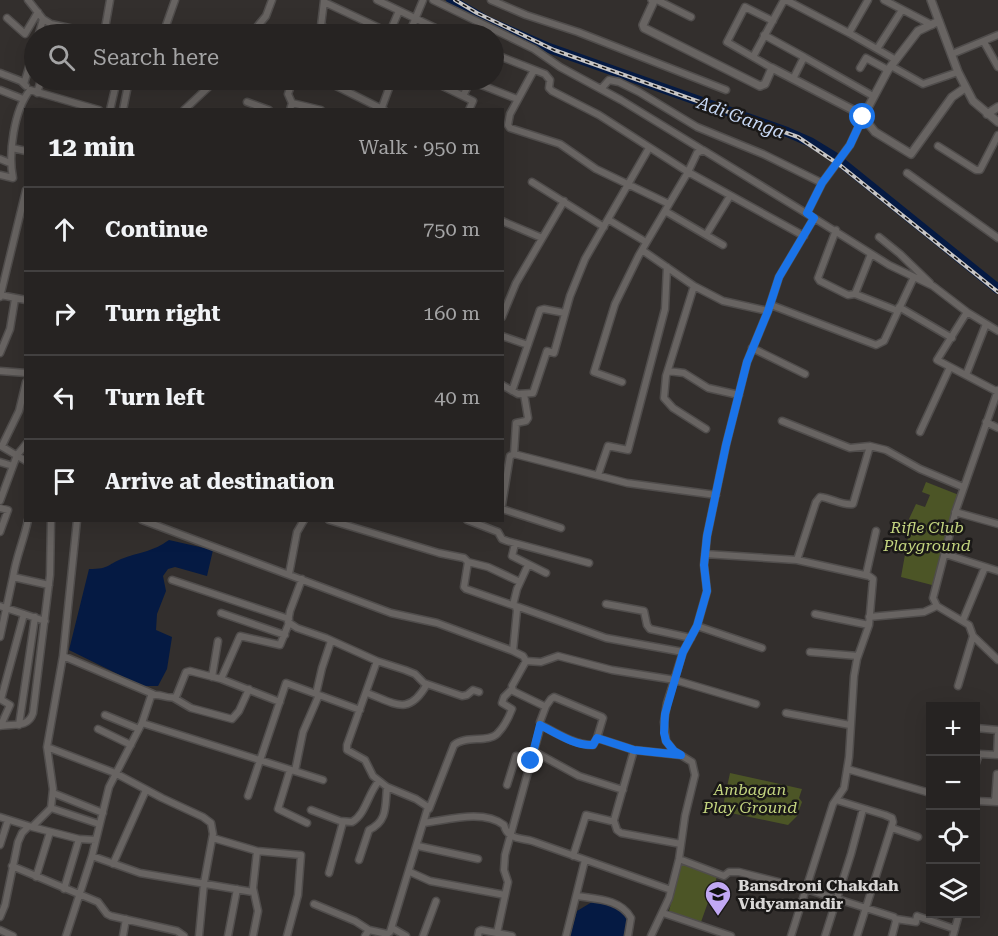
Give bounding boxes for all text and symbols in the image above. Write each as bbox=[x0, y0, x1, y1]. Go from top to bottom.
search box bbox=[24, 24, 504, 90]
icon: search bbox=[45, 41, 78, 74]
text: Search here bbox=[93, 45, 219, 70]
water label: Adi Ganga bbox=[694, 91, 788, 143]
route start bbox=[849, 103, 875, 129]
text: 12 min bbox=[48, 132, 135, 162]
text: Walk · 950 m bbox=[359, 135, 480, 159]
icon: ahead bbox=[48, 213, 81, 246]
text: Continue bbox=[105, 217, 208, 242]
text: 750 m bbox=[423, 217, 480, 241]
icon: right bbox=[48, 297, 81, 330]
text: Turn right bbox=[105, 301, 220, 326]
text: 160 m bbox=[423, 301, 480, 325]
icon: left bbox=[48, 381, 81, 414]
text: Turn left bbox=[105, 385, 205, 410]
text: 40 m bbox=[434, 385, 480, 409]
icon: arrive bbox=[48, 465, 81, 498]
text: Arrive at destination bbox=[105, 469, 334, 494]
park label: Rifle Club Playground bbox=[882, 518, 971, 555]
map controls bbox=[926, 702, 980, 918]
button: + bbox=[926, 702, 980, 756]
route end bbox=[517, 747, 543, 773]
button: − bbox=[926, 756, 980, 810]
park label: Ambagan Play Ground bbox=[702, 780, 797, 817]
button: locate bbox=[926, 810, 980, 864]
button: layers bbox=[926, 864, 980, 918]
place label: Bansdroni Chakdah Vidyamandir bbox=[738, 876, 899, 913]
school or university icon: Bansdroni Chakdah Vidyamandir bbox=[703, 879, 733, 917]

